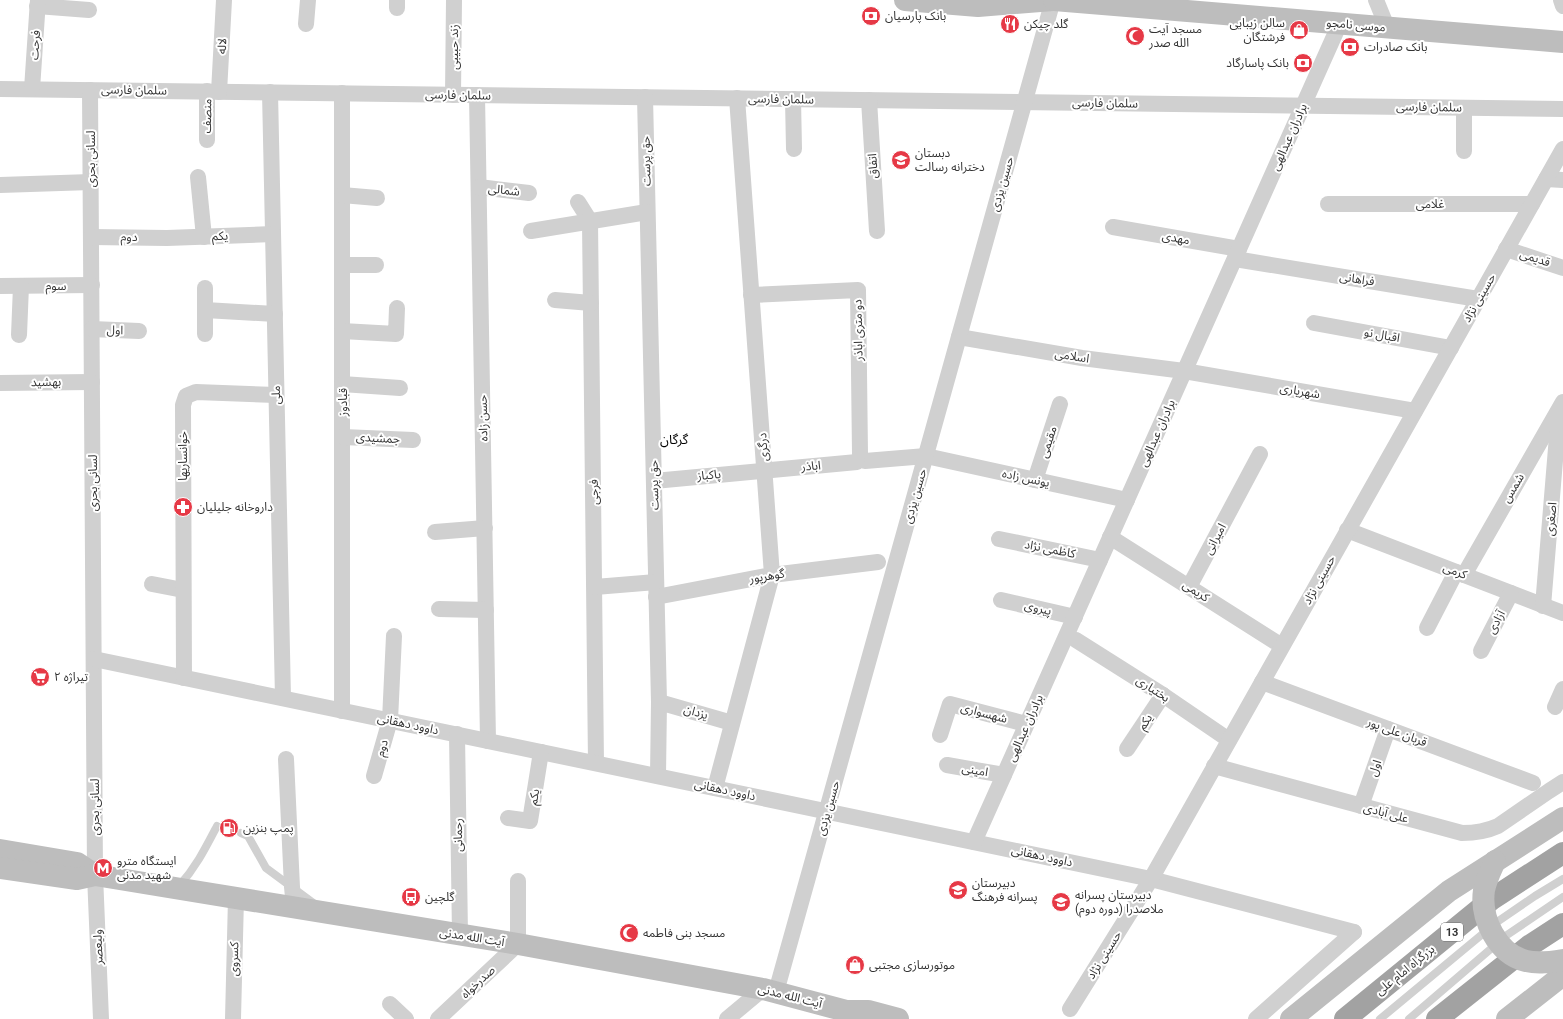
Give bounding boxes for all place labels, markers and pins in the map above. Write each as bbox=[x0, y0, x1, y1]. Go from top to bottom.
bank icon: بانک پارسیان bbox=[860, 5, 882, 27]
place label: بانک پارسیان bbox=[885, 9, 946, 24]
restaurant icon: گلد چیکن bbox=[999, 13, 1021, 35]
place label: سالن زیبایی فرشتگان bbox=[1230, 16, 1285, 44]
place label: گلد چیکن bbox=[1024, 17, 1069, 32]
shop icon: سالن زیبایی فرشتگان bbox=[1288, 19, 1310, 41]
place label: مسجد آیت الله صدر bbox=[1148, 22, 1202, 50]
mosque icon: مسجد آیت الله صدر bbox=[1124, 25, 1146, 47]
bank icon: بانک صادرات bbox=[1339, 36, 1361, 58]
place label: بانک صادرات bbox=[1364, 40, 1428, 54]
bank icon: بانک پاسارگاد bbox=[1292, 52, 1314, 74]
place label: بانک پاسارگاد bbox=[1226, 56, 1289, 71]
place label: دبستان دخترانه رسالت bbox=[915, 146, 985, 174]
school or university icon: دبستان دخترانه رسالت bbox=[890, 149, 912, 171]
pharmacy icon: داروخانه جلیلیان bbox=[172, 496, 194, 518]
place label: داروخانه جلیلیان bbox=[197, 500, 273, 514]
supermarket icon: تیراژه ۲ bbox=[29, 666, 51, 688]
place label: تیراژه ۲ bbox=[54, 670, 88, 684]
fuel station icon: پمپ بنزین bbox=[218, 817, 240, 839]
place label: پمپ بنزین bbox=[243, 821, 294, 836]
place label: ایستگاه مترو شهید مدنی bbox=[117, 854, 177, 882]
metro station icon: ایستگاه مترو شهید مدنی bbox=[92, 857, 114, 879]
place label: دبیرستان پسرانه فرهنگ bbox=[972, 876, 1038, 905]
school or university icon: دبیرستان پسرانه فرهنگ bbox=[947, 879, 969, 901]
bus stop icon: گلچین bbox=[400, 886, 422, 908]
place label: دبيرستان پسرانه ملاصدرا (دوره دوم) bbox=[1075, 888, 1164, 918]
place label: گلچین bbox=[425, 890, 455, 905]
school or university icon: دبيرستان پسرانه ملاصدرا (دوره دوم) bbox=[1050, 891, 1072, 913]
mosque icon: مسجد بنی فاطمه bbox=[618, 922, 640, 944]
place label: مسجد بنی فاطمه bbox=[643, 926, 725, 940]
shop icon: موتورسازی مجتبی bbox=[844, 954, 866, 976]
place label: موتورسازی مجتبی bbox=[869, 958, 955, 972]

